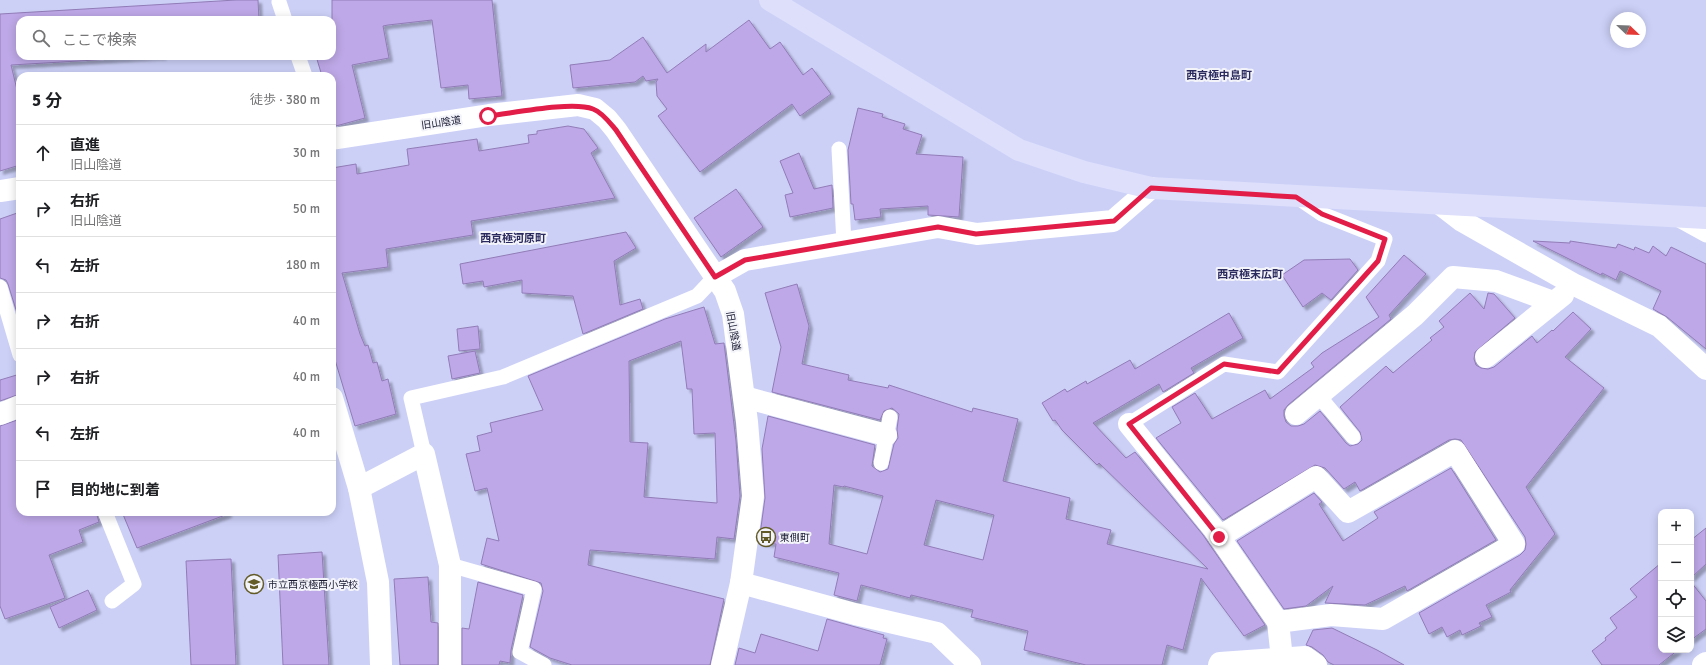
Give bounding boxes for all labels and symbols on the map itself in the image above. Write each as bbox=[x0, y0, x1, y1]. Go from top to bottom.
north arrow bbox=[1610, 12, 1646, 48]
district label: 西京極中島町 bbox=[1186, 69, 1252, 82]
route start bbox=[479, 107, 497, 125]
street label: 旧山陰道 bbox=[420, 114, 462, 132]
district label: 西京極河原町 bbox=[480, 232, 546, 245]
district label: 西京極末広町 bbox=[1217, 268, 1283, 281]
street label: 旧山陰道 bbox=[724, 310, 742, 352]
bus stop icon: 東側町 bbox=[755, 526, 777, 548]
route end bbox=[1210, 528, 1228, 546]
place label: 東側町 bbox=[780, 532, 810, 544]
school or university icon: 市立西京極西小学校 bbox=[243, 573, 265, 595]
place label: 市立西京極西小学校 bbox=[268, 579, 358, 591]

